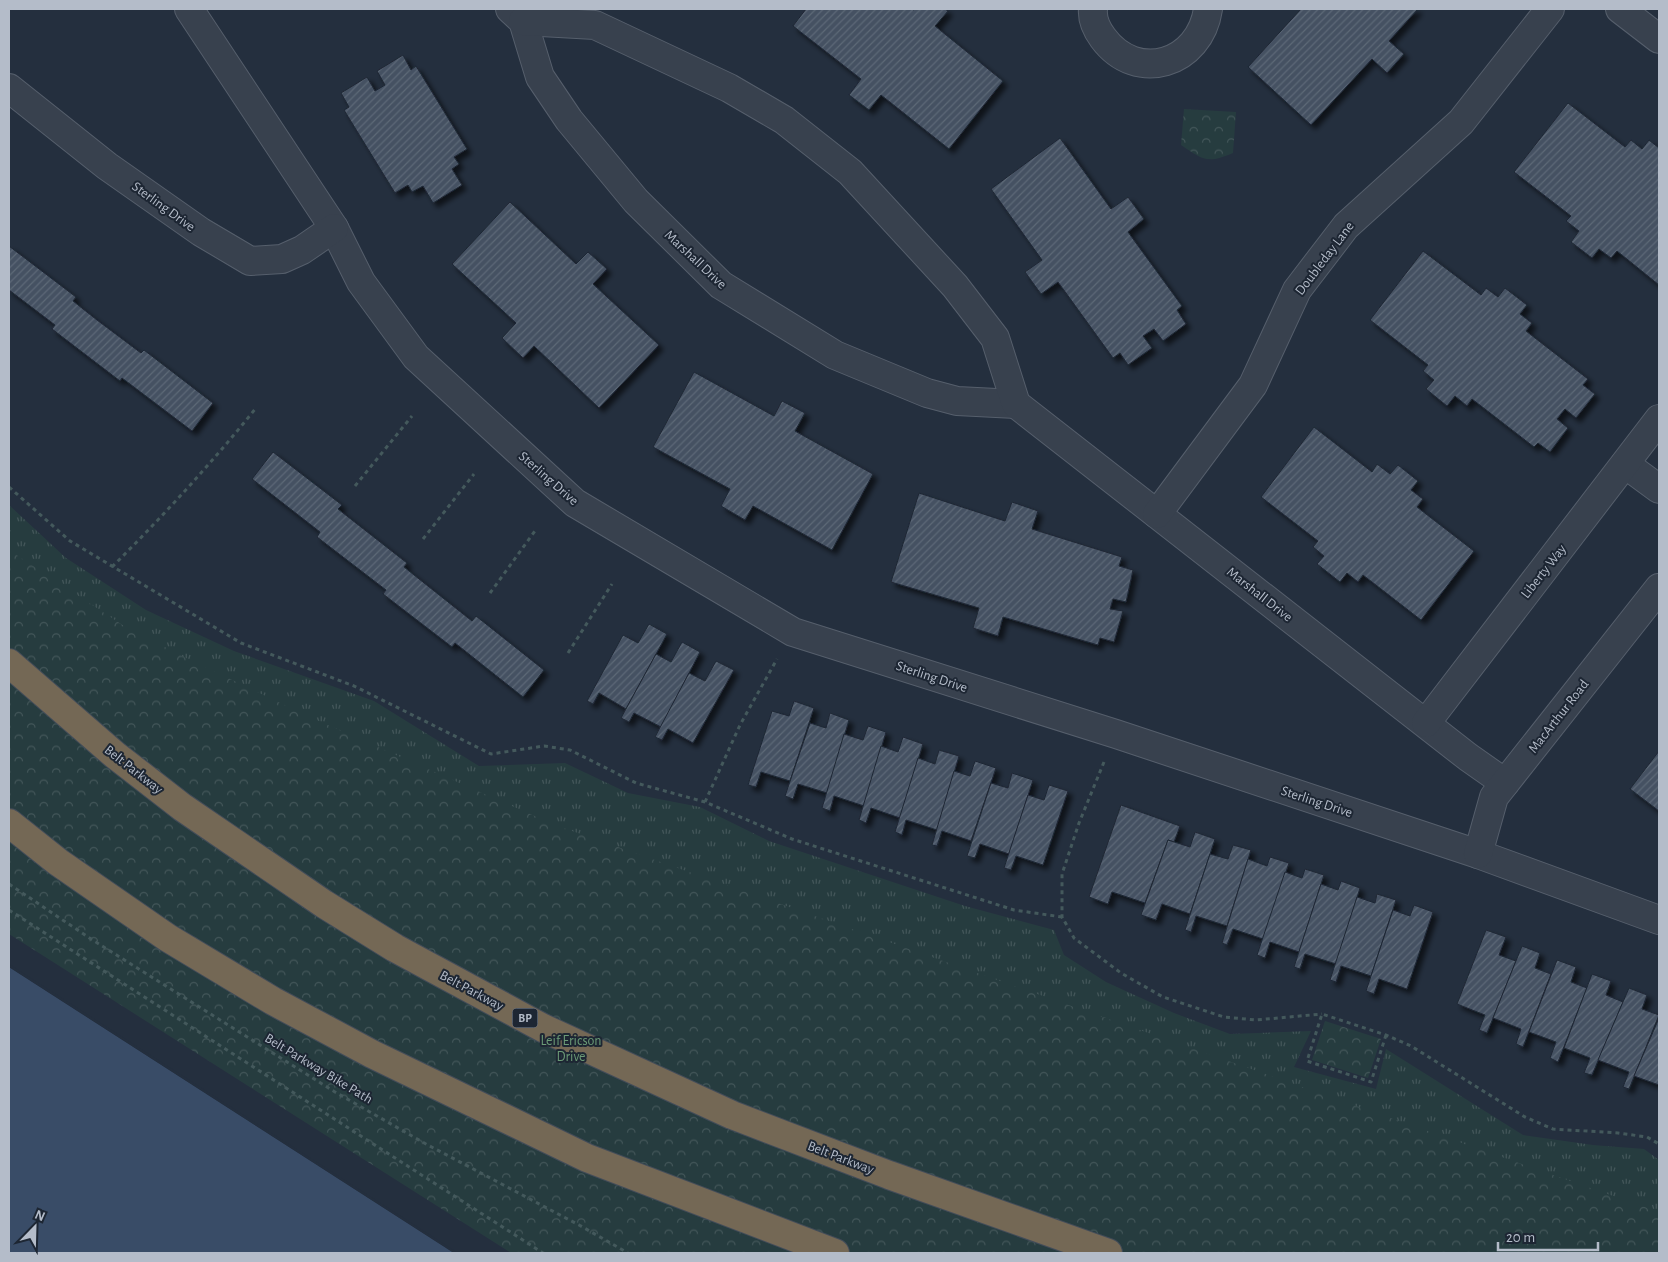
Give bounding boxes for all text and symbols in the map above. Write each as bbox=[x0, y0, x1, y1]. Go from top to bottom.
street label: Sterling Drive bbox=[129, 179, 198, 234]
street label: Doubleday Lane bbox=[1293, 219, 1357, 298]
street label: Marshall Drive bbox=[662, 228, 729, 292]
street label: Sterling Drive bbox=[516, 449, 581, 508]
street label: Liberty Way bbox=[1519, 542, 1569, 601]
street label: Marshall Drive bbox=[1224, 565, 1295, 625]
street label: Sterling Drive bbox=[894, 659, 969, 695]
street label: MacArthur Road bbox=[1526, 677, 1592, 756]
street label: Belt Parkway bbox=[102, 743, 165, 797]
street label: Sterling Drive bbox=[1279, 784, 1354, 820]
street label: Belt Parkway bbox=[437, 968, 506, 1013]
road number: BP bbox=[512, 1008, 538, 1028]
street label: Belt Parkway Bike Path bbox=[262, 1031, 375, 1107]
park label: Leif Ericson Drive bbox=[540, 1034, 602, 1064]
street label: Belt Parkway bbox=[806, 1139, 876, 1177]
north arrow bbox=[10, 1202, 60, 1252]
text: N bbox=[32, 1208, 47, 1224]
scale bar bbox=[1498, 1220, 1598, 1252]
text: 20 m bbox=[1506, 1230, 1535, 1245]

